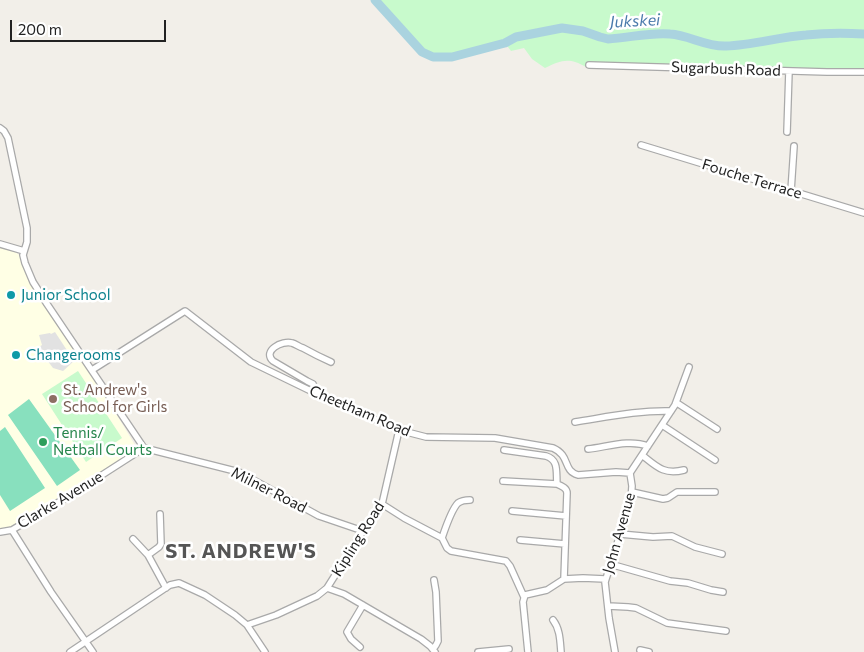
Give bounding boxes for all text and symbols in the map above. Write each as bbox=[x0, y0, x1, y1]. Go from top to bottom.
scale bar bbox=[12, 10, 169, 42]
water label: Jukskei bbox=[609, 10, 661, 32]
text: 200 m bbox=[18, 20, 62, 38]
street label: Sugarbush Road bbox=[671, 58, 781, 80]
street label: Fouche Terrace bbox=[700, 155, 804, 203]
place label: Junior School bbox=[21, 286, 111, 304]
marker: Junior School bbox=[5, 289, 17, 301]
place label: Changerooms bbox=[26, 346, 121, 364]
marker: Changerooms bbox=[10, 349, 22, 361]
place label: St. Andrew's School for Girls bbox=[63, 381, 167, 416]
street label: Cheetham Road bbox=[307, 382, 413, 440]
marker: St. Andrew's School for Girls bbox=[47, 393, 59, 405]
place label: Tennis/ Netball Courts bbox=[53, 424, 152, 459]
marker: Tennis/ Netball Courts bbox=[37, 436, 49, 448]
street label: Milner Road bbox=[228, 463, 310, 517]
street label: Clarke Avenue bbox=[14, 467, 106, 533]
street label: John Avenue bbox=[599, 490, 639, 576]
street label: Kipling Road bbox=[328, 498, 388, 580]
district label: ST. ANDREW'S bbox=[164, 539, 318, 563]

